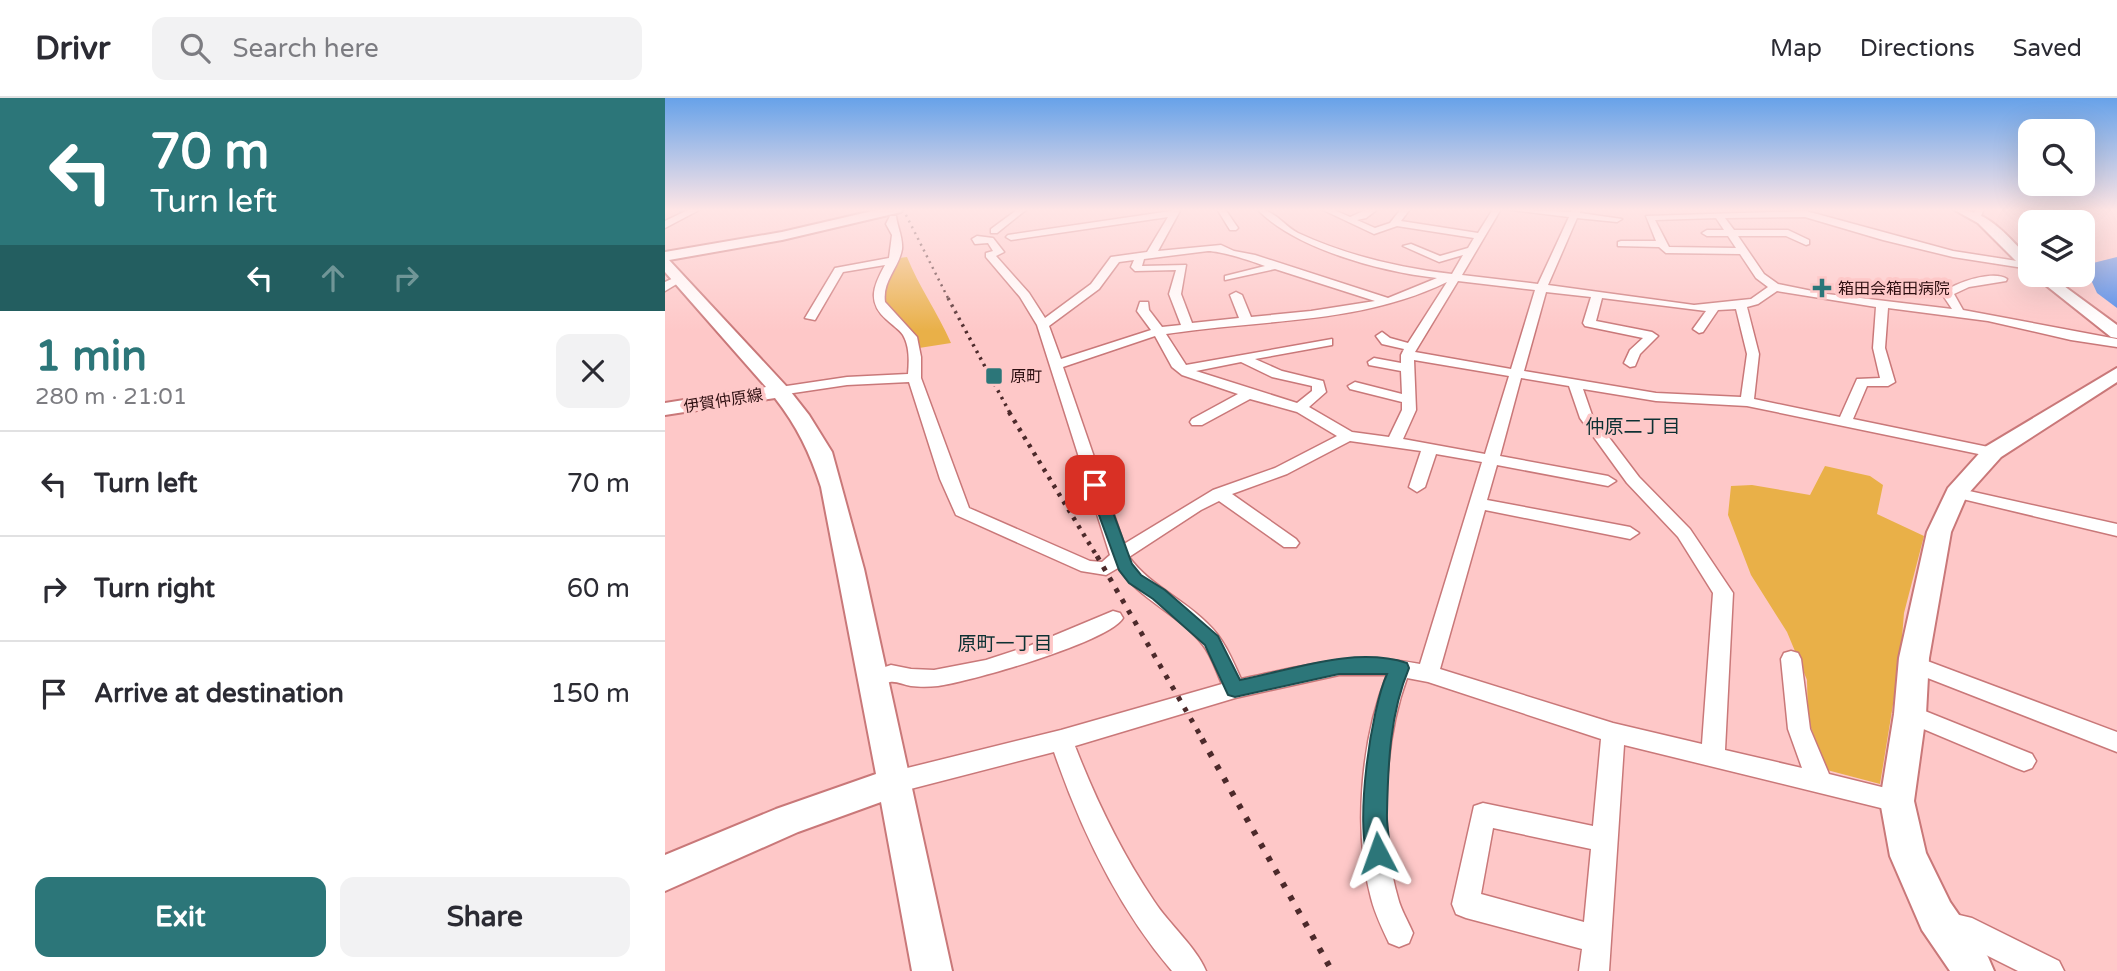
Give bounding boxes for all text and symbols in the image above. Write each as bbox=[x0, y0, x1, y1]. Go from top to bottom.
search box bbox=[152, 17, 642, 80]
text: Drivr bbox=[35, 29, 110, 68]
icon: search bbox=[176, 29, 214, 67]
text: Search here bbox=[232, 33, 379, 64]
text: Map bbox=[1770, 34, 1822, 63]
text: Directions bbox=[1860, 34, 1975, 63]
text: Saved bbox=[2013, 34, 2082, 63]
map controls bbox=[2018, 119, 2095, 287]
button: search bbox=[2018, 119, 2095, 196]
text: 70 m bbox=[150, 123, 269, 182]
icon: left bbox=[35, 126, 126, 217]
text: Turn left bbox=[150, 183, 277, 221]
button: layers bbox=[2018, 210, 2095, 287]
icon: left bbox=[241, 259, 279, 297]
icon: ahead bbox=[314, 259, 352, 297]
icon: right bbox=[387, 259, 425, 297]
marker: 箱田会箱田病院 bbox=[1812, 278, 1832, 298]
place label: 箱田会箱田病院 bbox=[1838, 279, 1950, 299]
text: 1 min bbox=[35, 331, 147, 382]
button: close bbox=[556, 334, 630, 408]
marker: 原町 bbox=[984, 366, 1004, 386]
place label: 原町 bbox=[1010, 367, 1042, 387]
text: 280 m · 21:01 bbox=[35, 383, 187, 411]
street label: 伊賀仲原線 bbox=[682, 385, 764, 417]
district label: 仲原二丁目 bbox=[1585, 416, 1681, 438]
pin bbox=[1065, 455, 1125, 515]
icon: left bbox=[35, 465, 73, 503]
icon: arrive bbox=[1076, 466, 1114, 504]
text: Turn left bbox=[94, 468, 197, 499]
text: 70 m bbox=[567, 468, 630, 499]
icon: right bbox=[35, 570, 73, 608]
text: Turn right bbox=[94, 573, 215, 604]
text: 60 m bbox=[567, 573, 630, 604]
district label: 原町一丁目 bbox=[957, 633, 1053, 655]
icon: arrive bbox=[35, 675, 73, 713]
text: Arrive at destination bbox=[94, 678, 344, 709]
text: 150 m bbox=[550, 678, 630, 709]
position arrow bbox=[1341, 816, 1415, 890]
button: Exit bbox=[35, 877, 326, 957]
button: Share bbox=[340, 877, 630, 957]

